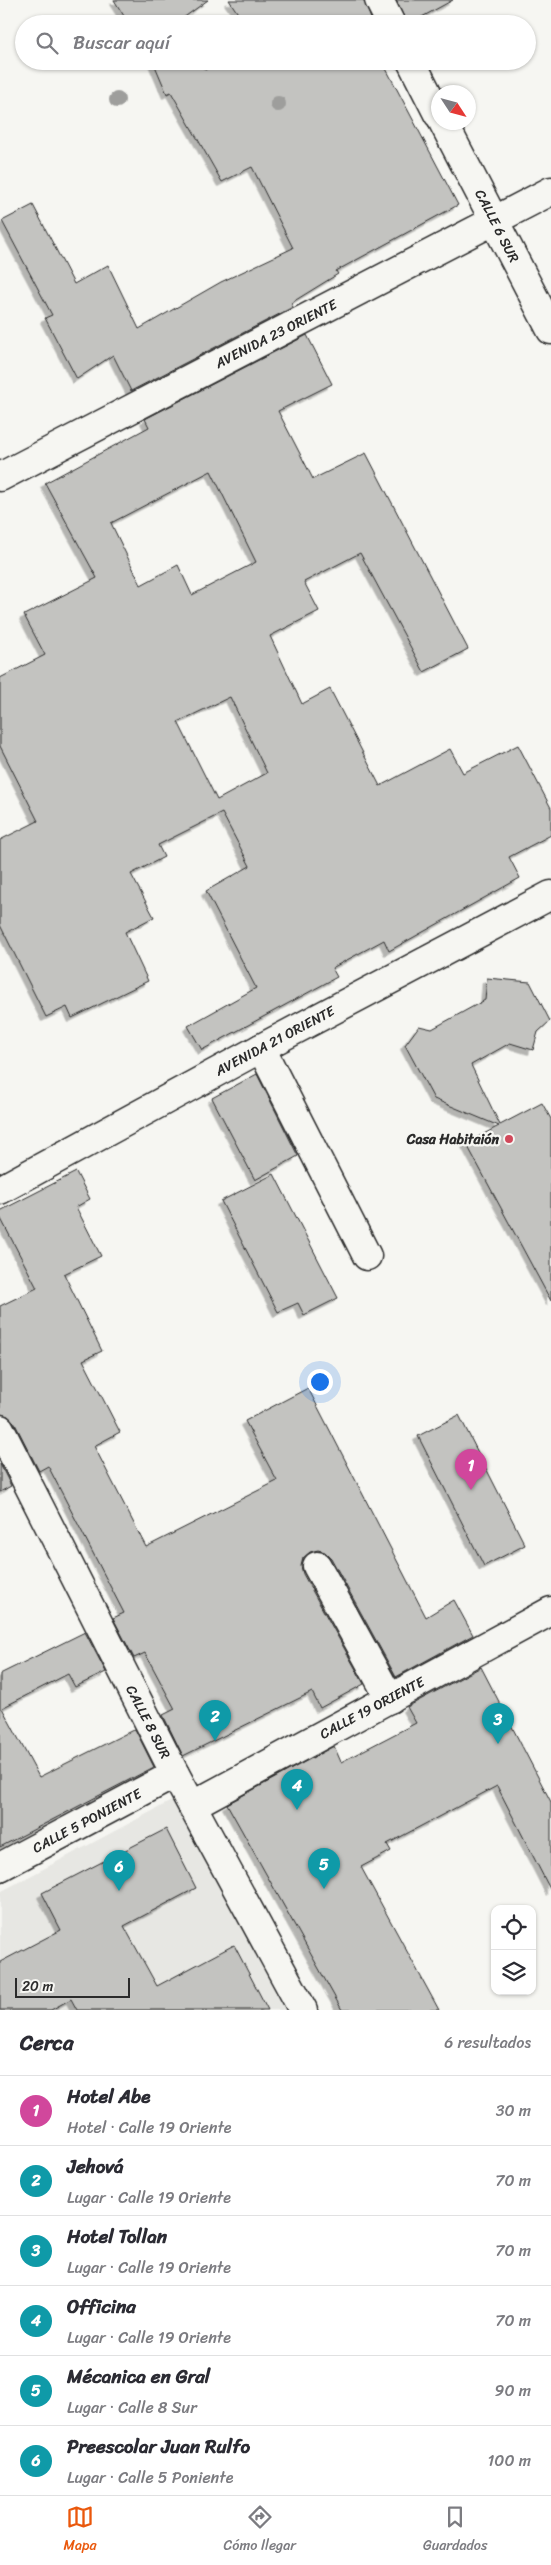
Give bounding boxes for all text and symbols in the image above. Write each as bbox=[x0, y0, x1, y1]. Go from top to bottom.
search box bbox=[15, 15, 536, 70]
text: Buscar aquí bbox=[73, 26, 170, 59]
icon: search bbox=[33, 29, 61, 57]
north arrow bbox=[431, 85, 476, 130]
street label: CALLE 6 SUR bbox=[468, 185, 527, 268]
street label: AVENIDA 23 ORIENTE bbox=[210, 292, 343, 376]
street label: AVENIDA 21 ORIENTE bbox=[210, 998, 340, 1084]
place label: Casa Habitaión bbox=[406, 1127, 499, 1152]
marker: Casa Habitaión bbox=[503, 1133, 515, 1145]
your location bbox=[307, 1369, 333, 1395]
pin: 1 bbox=[455, 1449, 487, 1490]
street label: CALLE 19 ORIENTE bbox=[315, 1669, 430, 1746]
street label: CALLE 8 SUR bbox=[119, 1680, 178, 1764]
pin: 2 bbox=[199, 1700, 231, 1741]
pin: 3 bbox=[482, 1703, 514, 1744]
pin: 4 bbox=[281, 1769, 313, 1810]
street label: CALLE 5 PONIENTE bbox=[28, 1781, 147, 1860]
pin: 5 bbox=[308, 1848, 340, 1889]
pin: 6 bbox=[103, 1850, 135, 1891]
map controls bbox=[491, 1905, 536, 1995]
button: locate bbox=[491, 1905, 536, 1950]
button: layers bbox=[491, 1950, 536, 1995]
text: 20 m bbox=[22, 1974, 53, 1999]
scale bar bbox=[15, 1975, 130, 1998]
text: Cerca bbox=[20, 2024, 74, 2062]
text: 6 resultados bbox=[444, 2028, 531, 2057]
text: Hotel Abe bbox=[67, 2080, 150, 2113]
text: 1 bbox=[33, 2096, 39, 2125]
text: 30 m bbox=[496, 2096, 531, 2125]
text: Hotel · Calle 19 Oriente bbox=[67, 2113, 232, 2142]
text: Jehová bbox=[67, 2150, 124, 2183]
text: 2 bbox=[31, 2166, 41, 2195]
text: 70 m bbox=[495, 2166, 531, 2195]
text: Lugar · Calle 19 Oriente bbox=[67, 2183, 231, 2212]
text: Hotel Tollan bbox=[67, 2220, 167, 2253]
text: 3 bbox=[32, 2236, 40, 2265]
text: 70 m bbox=[495, 2236, 531, 2265]
text: Lugar · Calle 19 Oriente bbox=[67, 2253, 231, 2282]
text: Officina bbox=[67, 2290, 136, 2323]
text: 4 bbox=[31, 2306, 41, 2335]
text: 70 m bbox=[495, 2306, 531, 2335]
text: Lugar · Calle 19 Oriente bbox=[67, 2323, 231, 2352]
text: Mécanica en Gral bbox=[67, 2360, 210, 2393]
text: 5 bbox=[31, 2376, 41, 2405]
text: 90 m bbox=[495, 2376, 531, 2405]
text: Lugar · Calle 8 Sur bbox=[67, 2393, 197, 2422]
text: Preescolar Juan Rulfo bbox=[67, 2430, 250, 2463]
text: 6 bbox=[31, 2446, 41, 2475]
text: 100 m bbox=[487, 2446, 531, 2475]
text: Lugar · Calle 5 Poniente bbox=[67, 2463, 233, 2492]
tab: Mapa bbox=[64, 2503, 96, 2558]
tab: Cómo llegar bbox=[224, 2503, 296, 2558]
tab: Guardados bbox=[423, 2503, 487, 2558]

